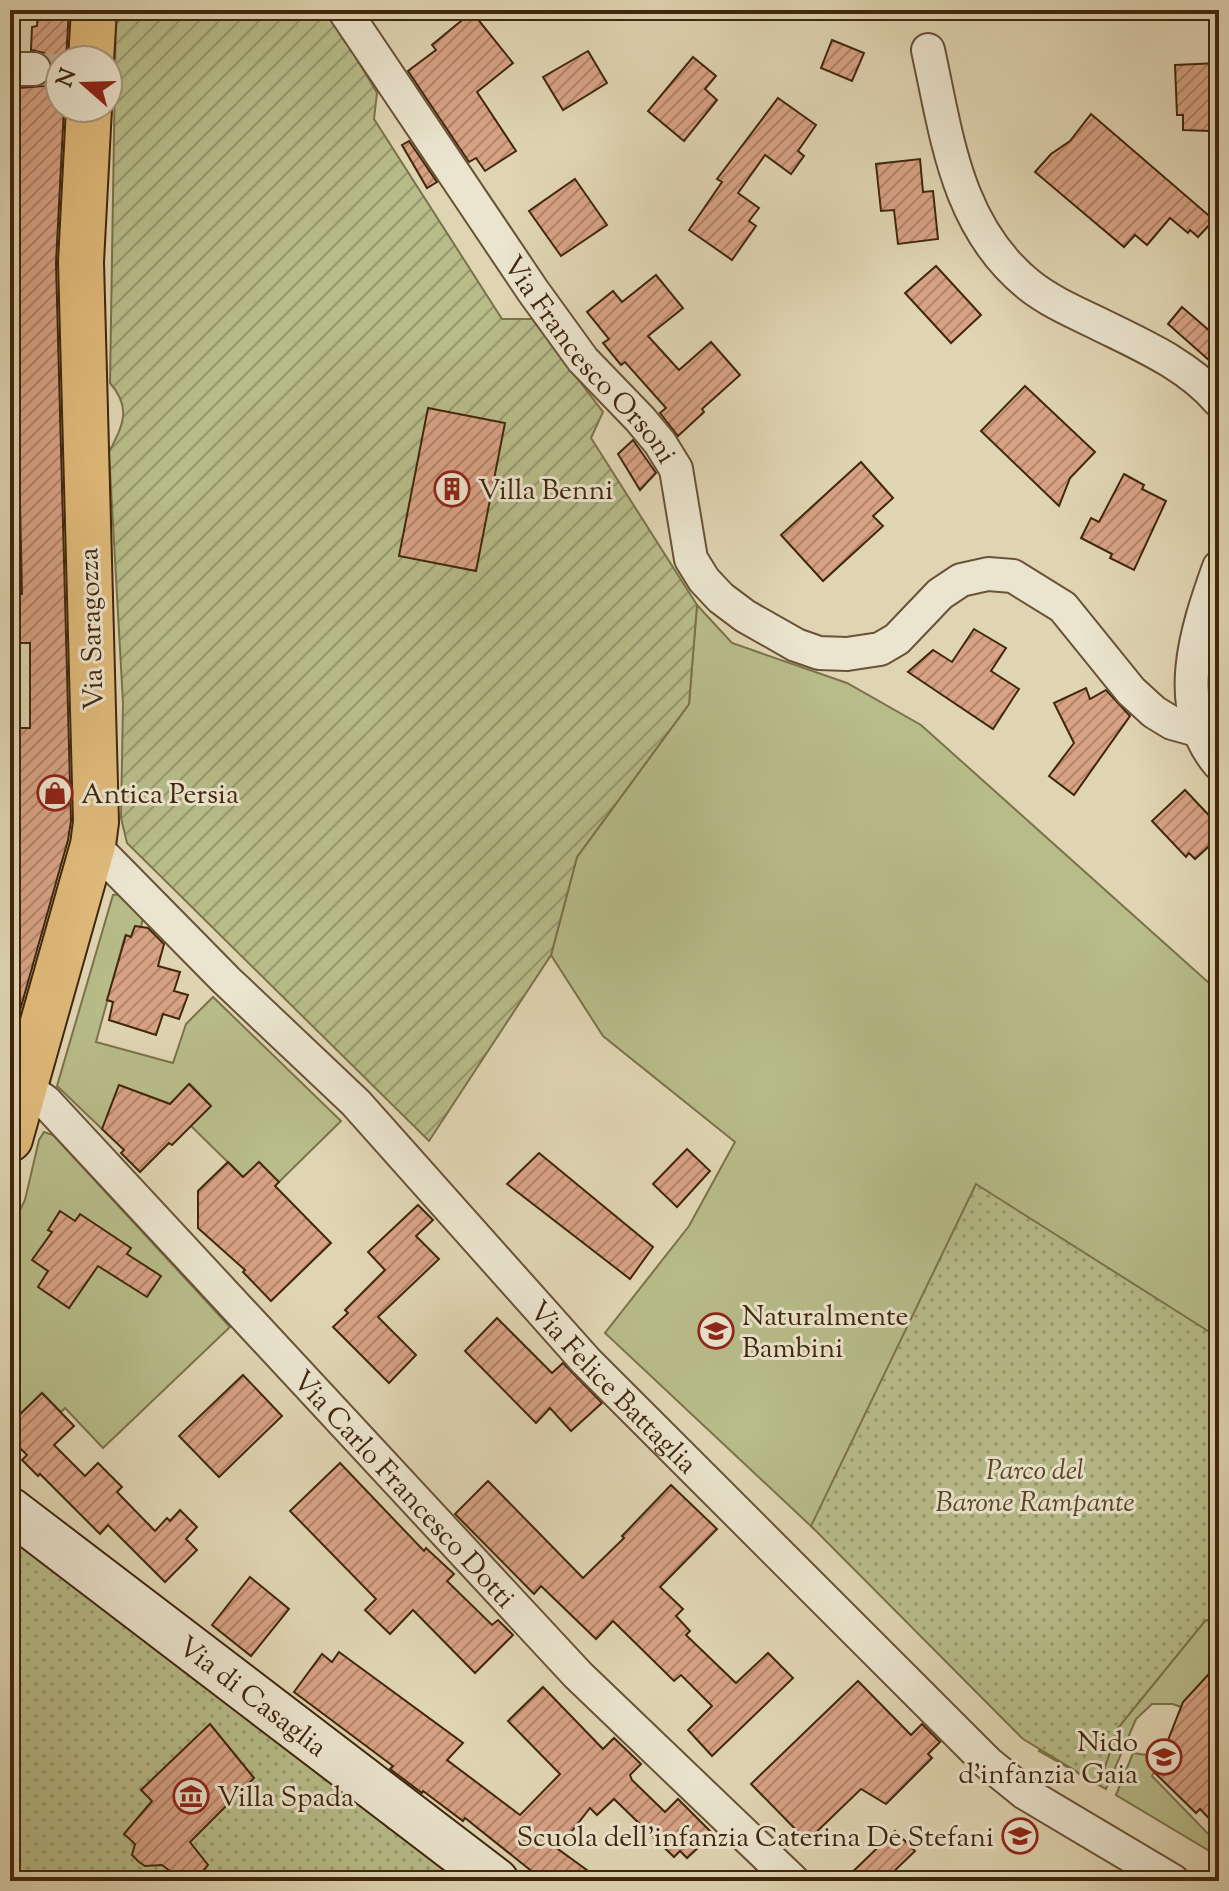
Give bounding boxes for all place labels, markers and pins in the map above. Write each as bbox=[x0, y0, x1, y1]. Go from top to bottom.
building icon: Villa Benni bbox=[433, 470, 471, 508]
place label: Villa Benni bbox=[478, 472, 613, 512]
shop icon: Antica Persia bbox=[36, 774, 74, 812]
place label: Antica Persia bbox=[81, 776, 239, 816]
place label: Naturalmente Bambini bbox=[742, 1298, 909, 1370]
school or university icon: Naturalmente Bambini bbox=[697, 1312, 735, 1350]
place label: Nido d'infanzia Gaia bbox=[958, 1724, 1138, 1796]
school or university icon: Nido d'infanzia Gaia bbox=[1145, 1738, 1183, 1776]
museum icon: Villa Spada bbox=[172, 1777, 210, 1815]
place label: Villa Spada bbox=[217, 1779, 354, 1819]
school or university icon: Scuola dell'infanzia Caterina De Stefani bbox=[1001, 1817, 1039, 1855]
place label: Scuola dell'infanzia Caterina De Stefani bbox=[516, 1819, 994, 1859]

